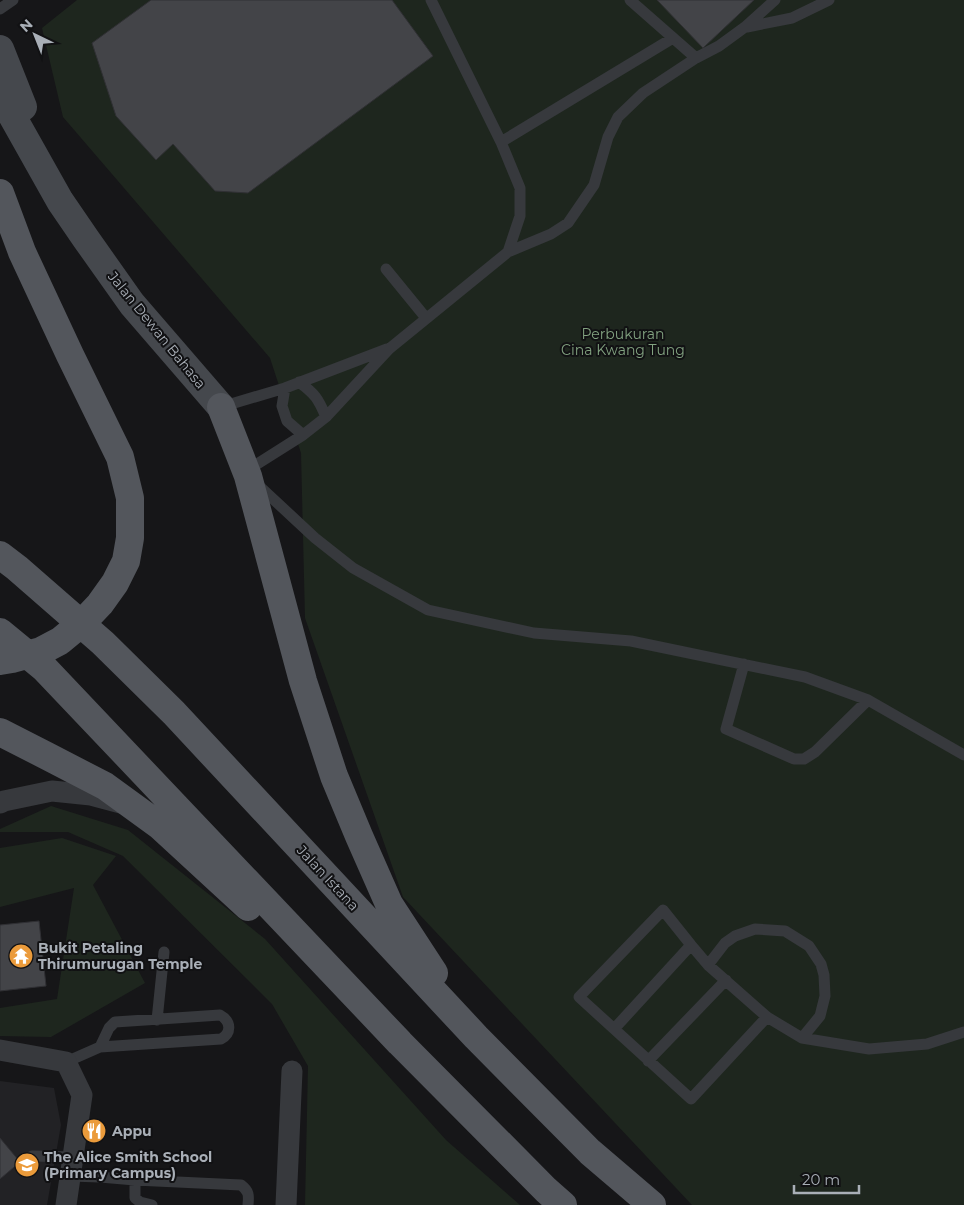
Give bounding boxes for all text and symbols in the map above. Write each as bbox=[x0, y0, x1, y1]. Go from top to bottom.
north arrow bbox=[10, 10, 60, 60]
text: N bbox=[16, 15, 36, 36]
street label: Jalan Dewan Bahasa bbox=[104, 267, 210, 392]
park label: Perbukuran Cina Kwang Tung bbox=[561, 325, 685, 359]
street label: Jalan Istana bbox=[292, 841, 363, 914]
place label: Bukit Petaling Thirumurugan Temple bbox=[38, 939, 202, 973]
temple icon: Bukit Petaling Thirumurugan Temple bbox=[8, 943, 34, 969]
restaurant icon: Appu bbox=[81, 1118, 107, 1144]
place label: Appu bbox=[111, 1122, 152, 1140]
place label: The Alice Smith School (Primary Campus) bbox=[44, 1148, 212, 1182]
school or university icon: The Alice Smith School (Primary Campus) bbox=[14, 1152, 40, 1178]
scale bar bbox=[794, 1162, 859, 1194]
text: 20 m bbox=[802, 1170, 840, 1189]

